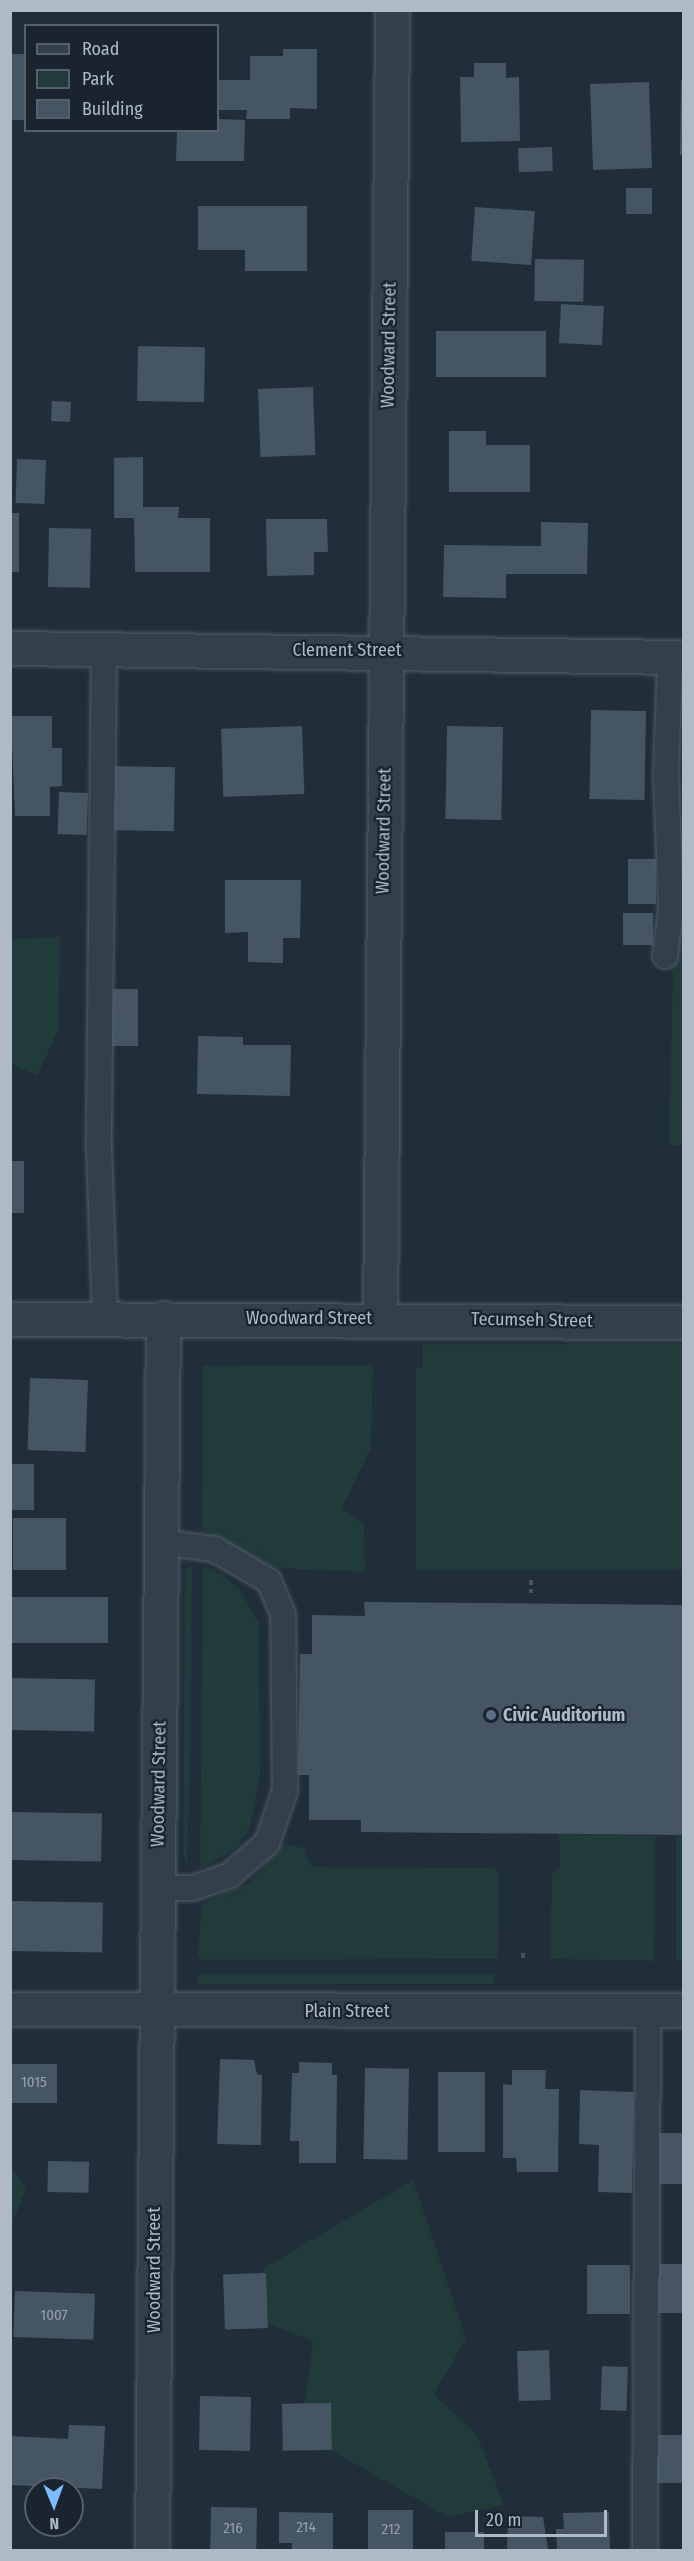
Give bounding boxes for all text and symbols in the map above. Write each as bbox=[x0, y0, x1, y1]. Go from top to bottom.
legend bbox=[24, 24, 219, 132]
text: Road bbox=[82, 38, 119, 60]
text: Park bbox=[82, 68, 114, 90]
text: Building bbox=[82, 98, 143, 120]
street label: Woodward Street bbox=[377, 282, 401, 408]
street label: Clement Street bbox=[292, 639, 402, 661]
street label: Woodward Street bbox=[372, 768, 396, 894]
street label: Woodward Street bbox=[246, 1307, 372, 1329]
street label: Tecumseh Street bbox=[471, 1308, 593, 1332]
place label: Civic Auditorium bbox=[503, 1704, 625, 1726]
marker: Civic Auditorium bbox=[484, 1708, 498, 1722]
street label: Woodward Street bbox=[147, 1721, 171, 1847]
street label: Plain Street bbox=[304, 2000, 390, 2022]
house number: 1015 bbox=[21, 2074, 47, 2092]
street label: Woodward Street bbox=[143, 2207, 165, 2333]
house number: 1007 bbox=[40, 2307, 68, 2325]
north arrow bbox=[24, 2477, 84, 2537]
scale bar bbox=[478, 2498, 610, 2536]
text: 20 m bbox=[486, 2509, 521, 2531]
text: N bbox=[49, 2514, 59, 2533]
house number: 214 bbox=[296, 2519, 316, 2537]
house number: 216 bbox=[223, 2520, 243, 2538]
house number: 212 bbox=[382, 2521, 400, 2539]

